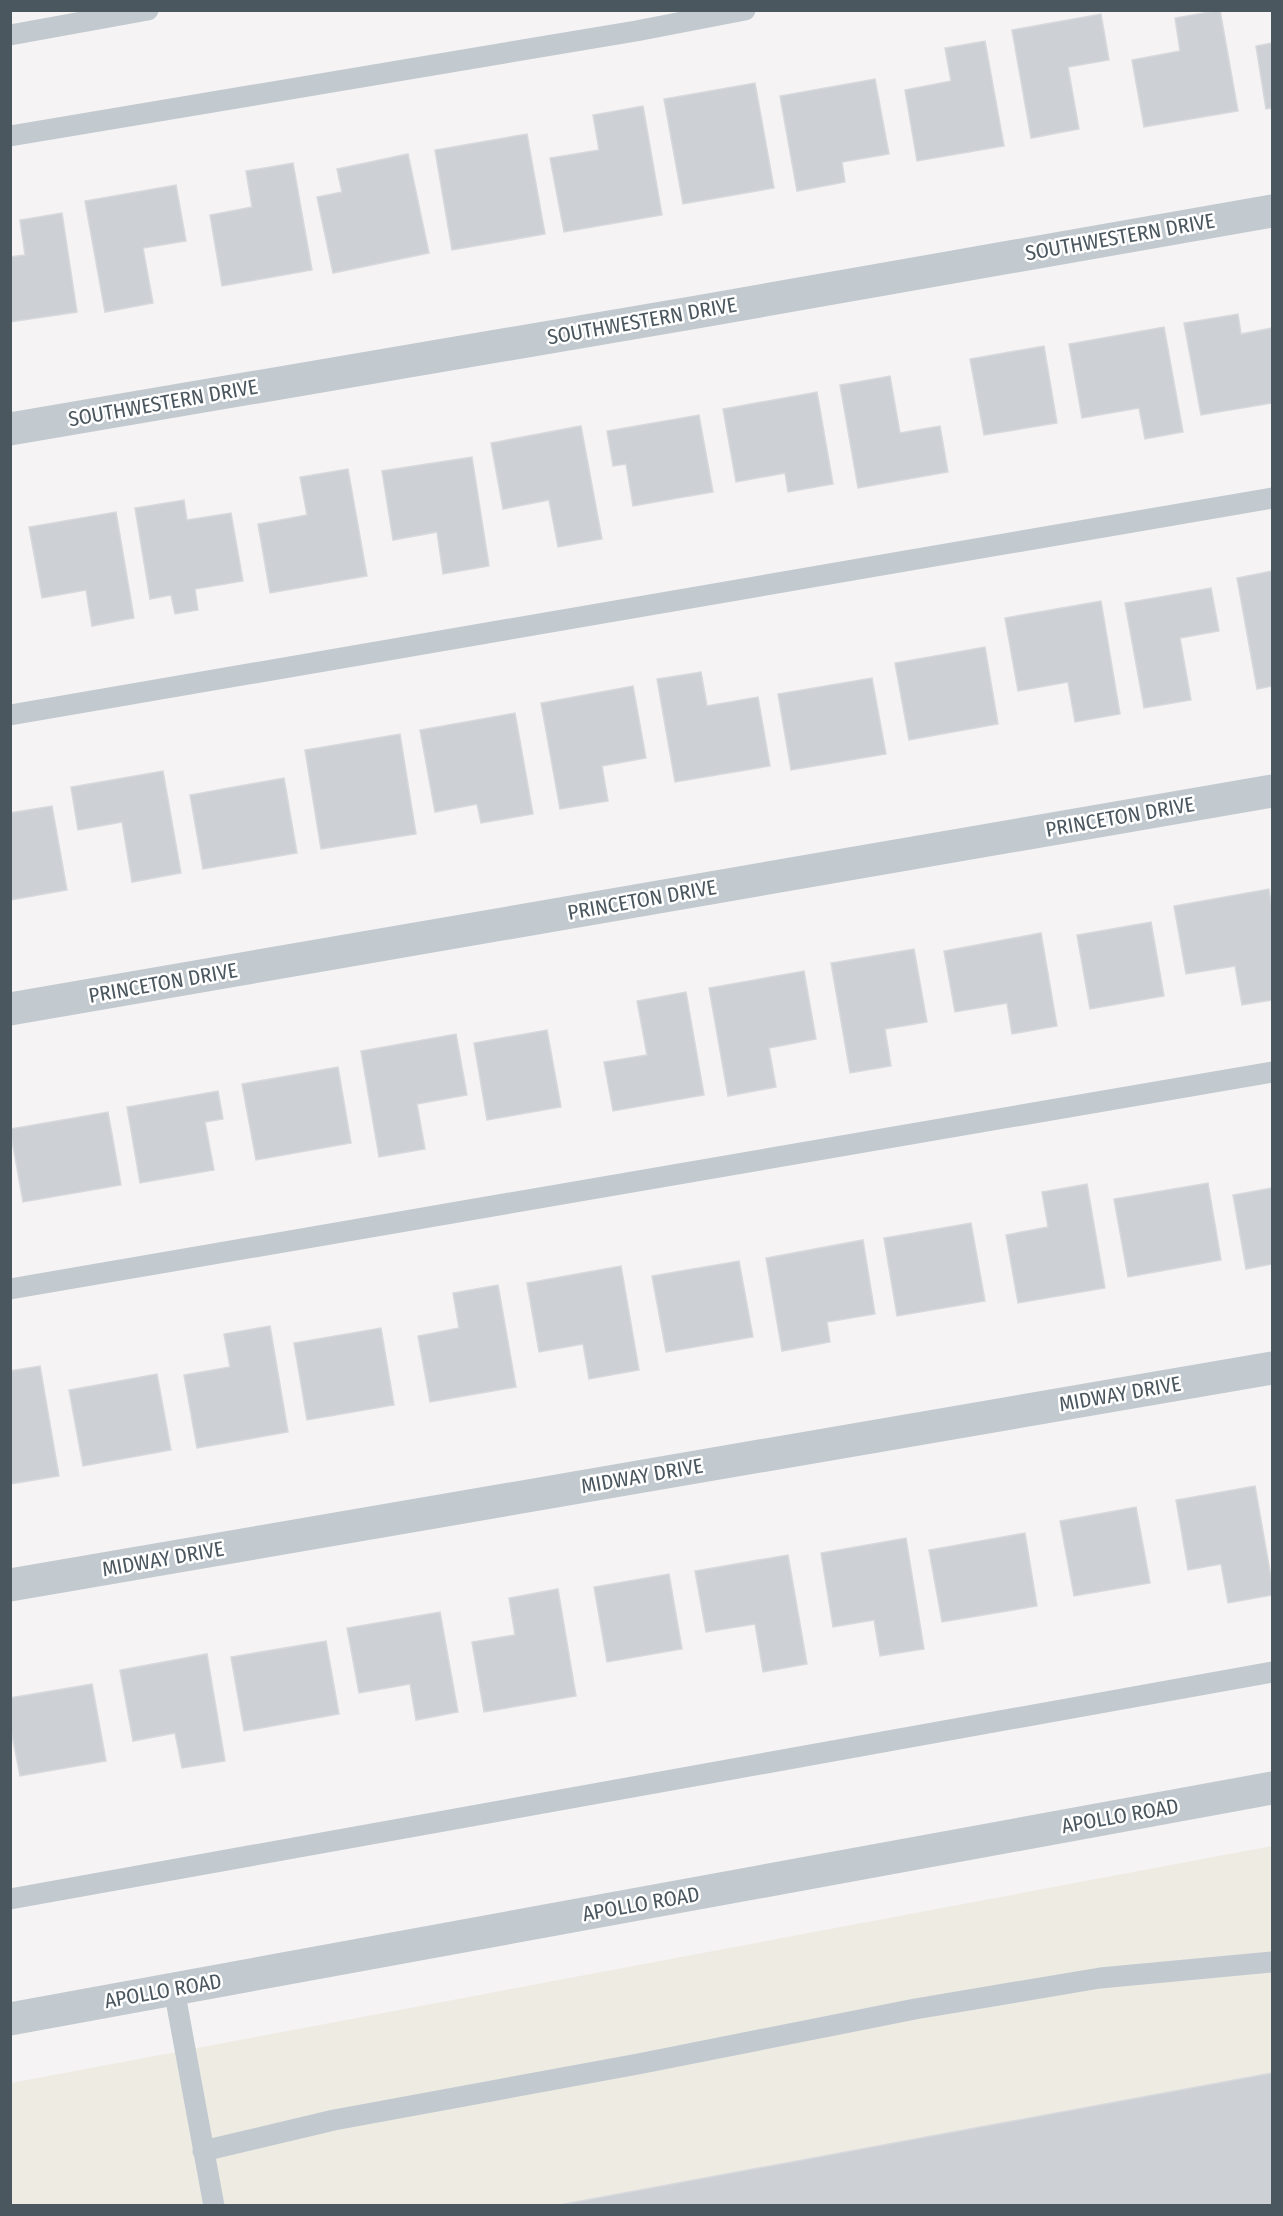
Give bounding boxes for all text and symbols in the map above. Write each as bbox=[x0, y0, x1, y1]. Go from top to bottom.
street label: SOUTHWESTERN DRIVE bbox=[1023, 207, 1217, 266]
street label: SOUTHWESTERN DRIVE bbox=[545, 291, 739, 350]
street label: SOUTHWESTERN DRIVE bbox=[66, 373, 260, 432]
street label: PRINCETON DRIVE bbox=[1044, 791, 1197, 843]
street label: PRINCETON DRIVE bbox=[566, 874, 719, 926]
street label: PRINCETON DRIVE bbox=[87, 957, 240, 1009]
street label: MIDWAY DRIVE bbox=[1057, 1370, 1183, 1418]
street label: MIDWAY DRIVE bbox=[579, 1452, 705, 1500]
street label: MIDWAY DRIVE bbox=[100, 1535, 226, 1583]
street label: APOLLO ROAD bbox=[1059, 1793, 1181, 1839]
street label: APOLLO ROAD bbox=[580, 1881, 702, 1927]
street label: APOLLO ROAD bbox=[102, 1968, 224, 2014]

